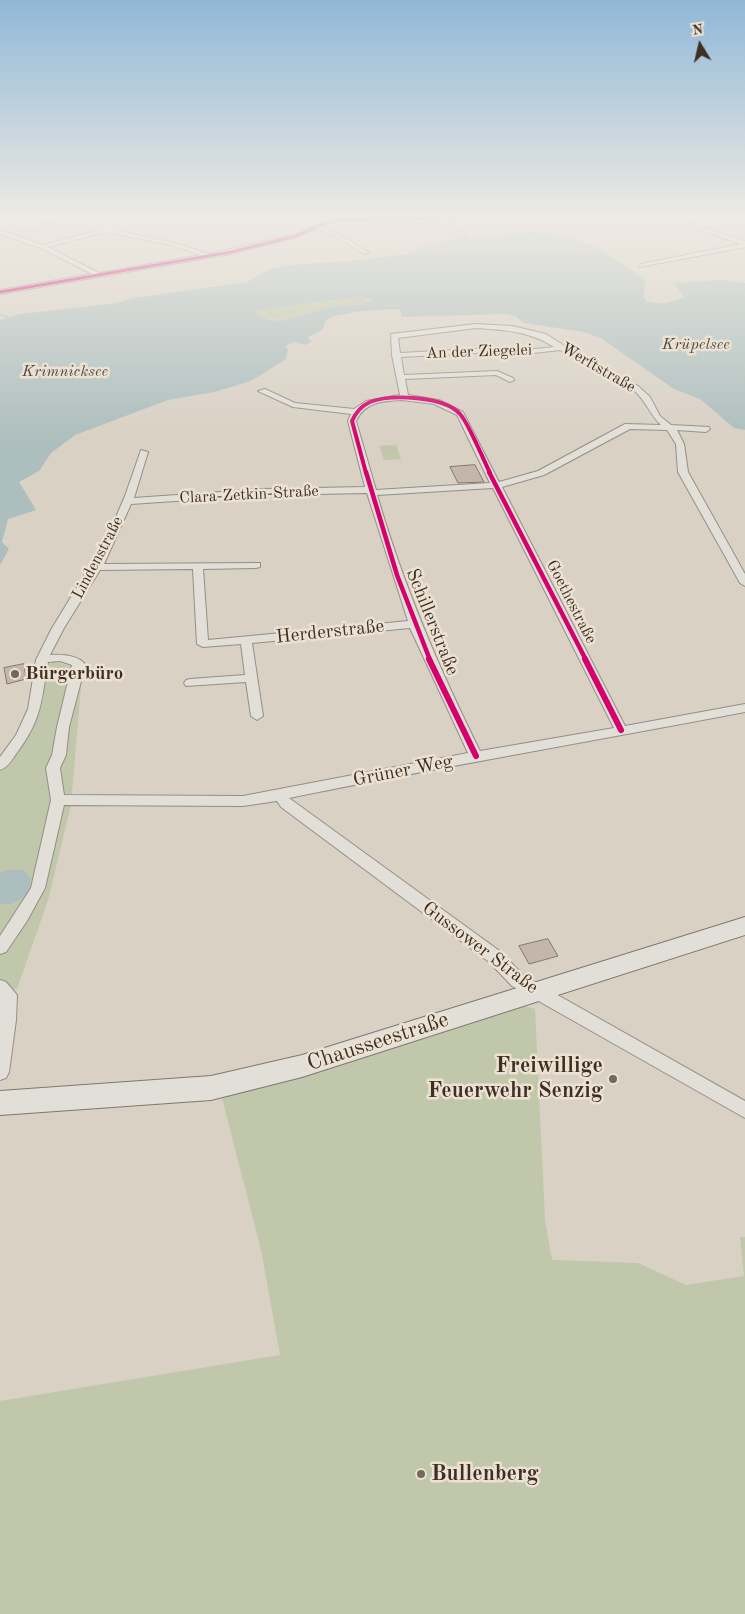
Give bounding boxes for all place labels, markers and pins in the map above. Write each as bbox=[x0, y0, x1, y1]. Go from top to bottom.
place label: Bürgerbüro bbox=[25, 663, 123, 685]
marker: Bürgerbüro bbox=[9, 668, 21, 680]
place label: Freiwillige Feuerwehr Senzig bbox=[427, 1053, 603, 1104]
marker: Freiwillige Feuerwehr Senzig bbox=[607, 1073, 619, 1085]
place label: Bullenberg bbox=[431, 1461, 539, 1487]
marker: Bullenberg bbox=[415, 1468, 427, 1480]

